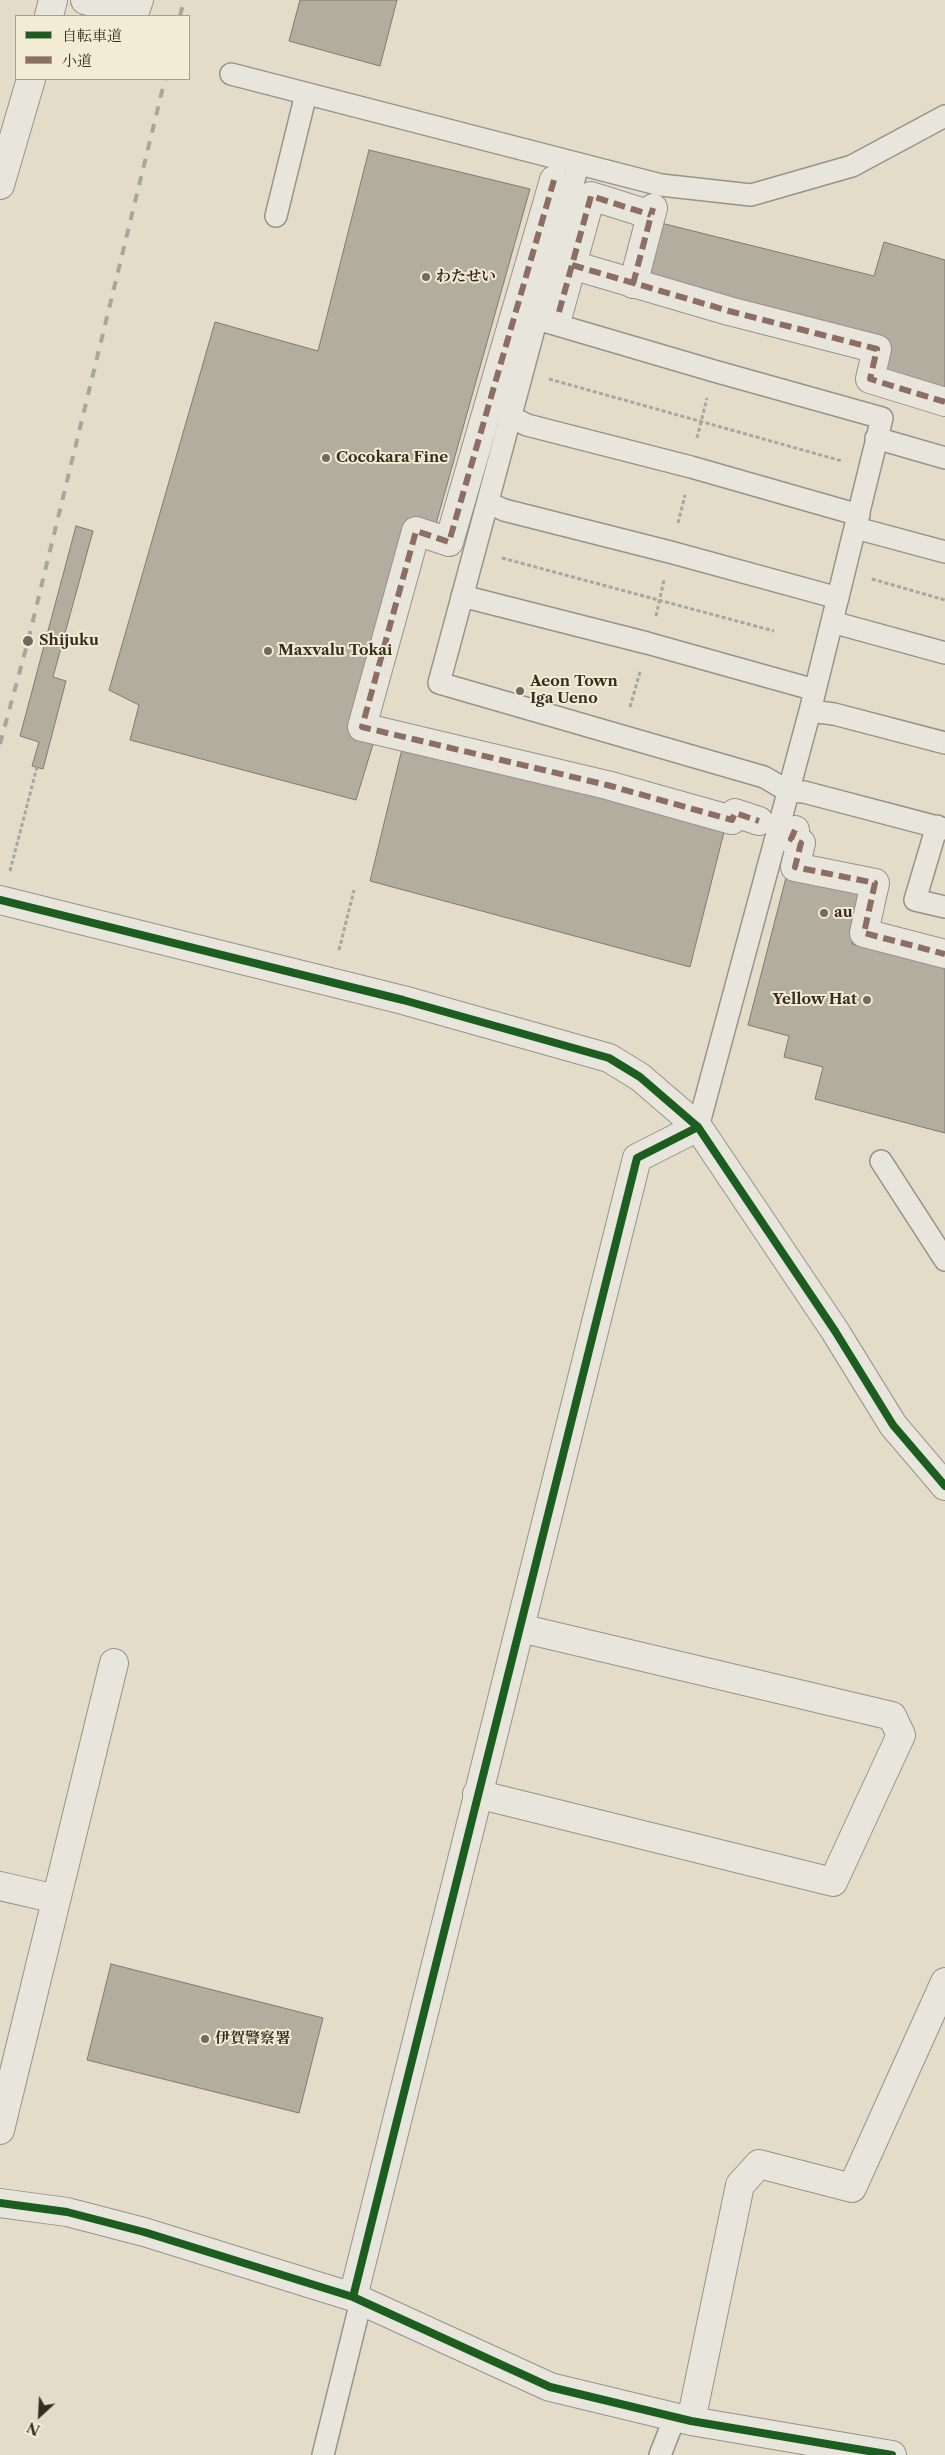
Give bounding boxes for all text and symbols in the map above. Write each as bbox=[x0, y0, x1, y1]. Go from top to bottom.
legend bbox=[15, 15, 190, 80]
text: 自転車道 bbox=[62, 26, 122, 45]
text: 小道 bbox=[62, 51, 92, 70]
place label: わたせい bbox=[436, 268, 496, 286]
marker: わたせい bbox=[420, 271, 432, 283]
place label: Cocokara Fine bbox=[336, 449, 448, 467]
marker: Cocokara Fine bbox=[320, 452, 332, 464]
place label: Shijuku bbox=[39, 632, 99, 650]
marker: Shijuku bbox=[21, 634, 35, 648]
place label: Maxvalu Tokai bbox=[278, 642, 392, 660]
marker: Maxvalu Tokai bbox=[262, 645, 274, 657]
place label: Aeon Town Iga Ueno bbox=[530, 673, 618, 708]
marker: Aeon Town Iga Ueno bbox=[514, 685, 526, 697]
place label: au bbox=[834, 904, 853, 922]
marker: au bbox=[818, 907, 830, 919]
place label: Yellow Hat bbox=[773, 991, 857, 1009]
marker: Yellow Hat bbox=[861, 994, 873, 1006]
place label: 伊賀警察署 bbox=[215, 2030, 290, 2048]
marker: 伊賀警察署 bbox=[199, 2033, 211, 2045]
north arrow bbox=[15, 2390, 65, 2440]
text: N bbox=[24, 2418, 43, 2439]

